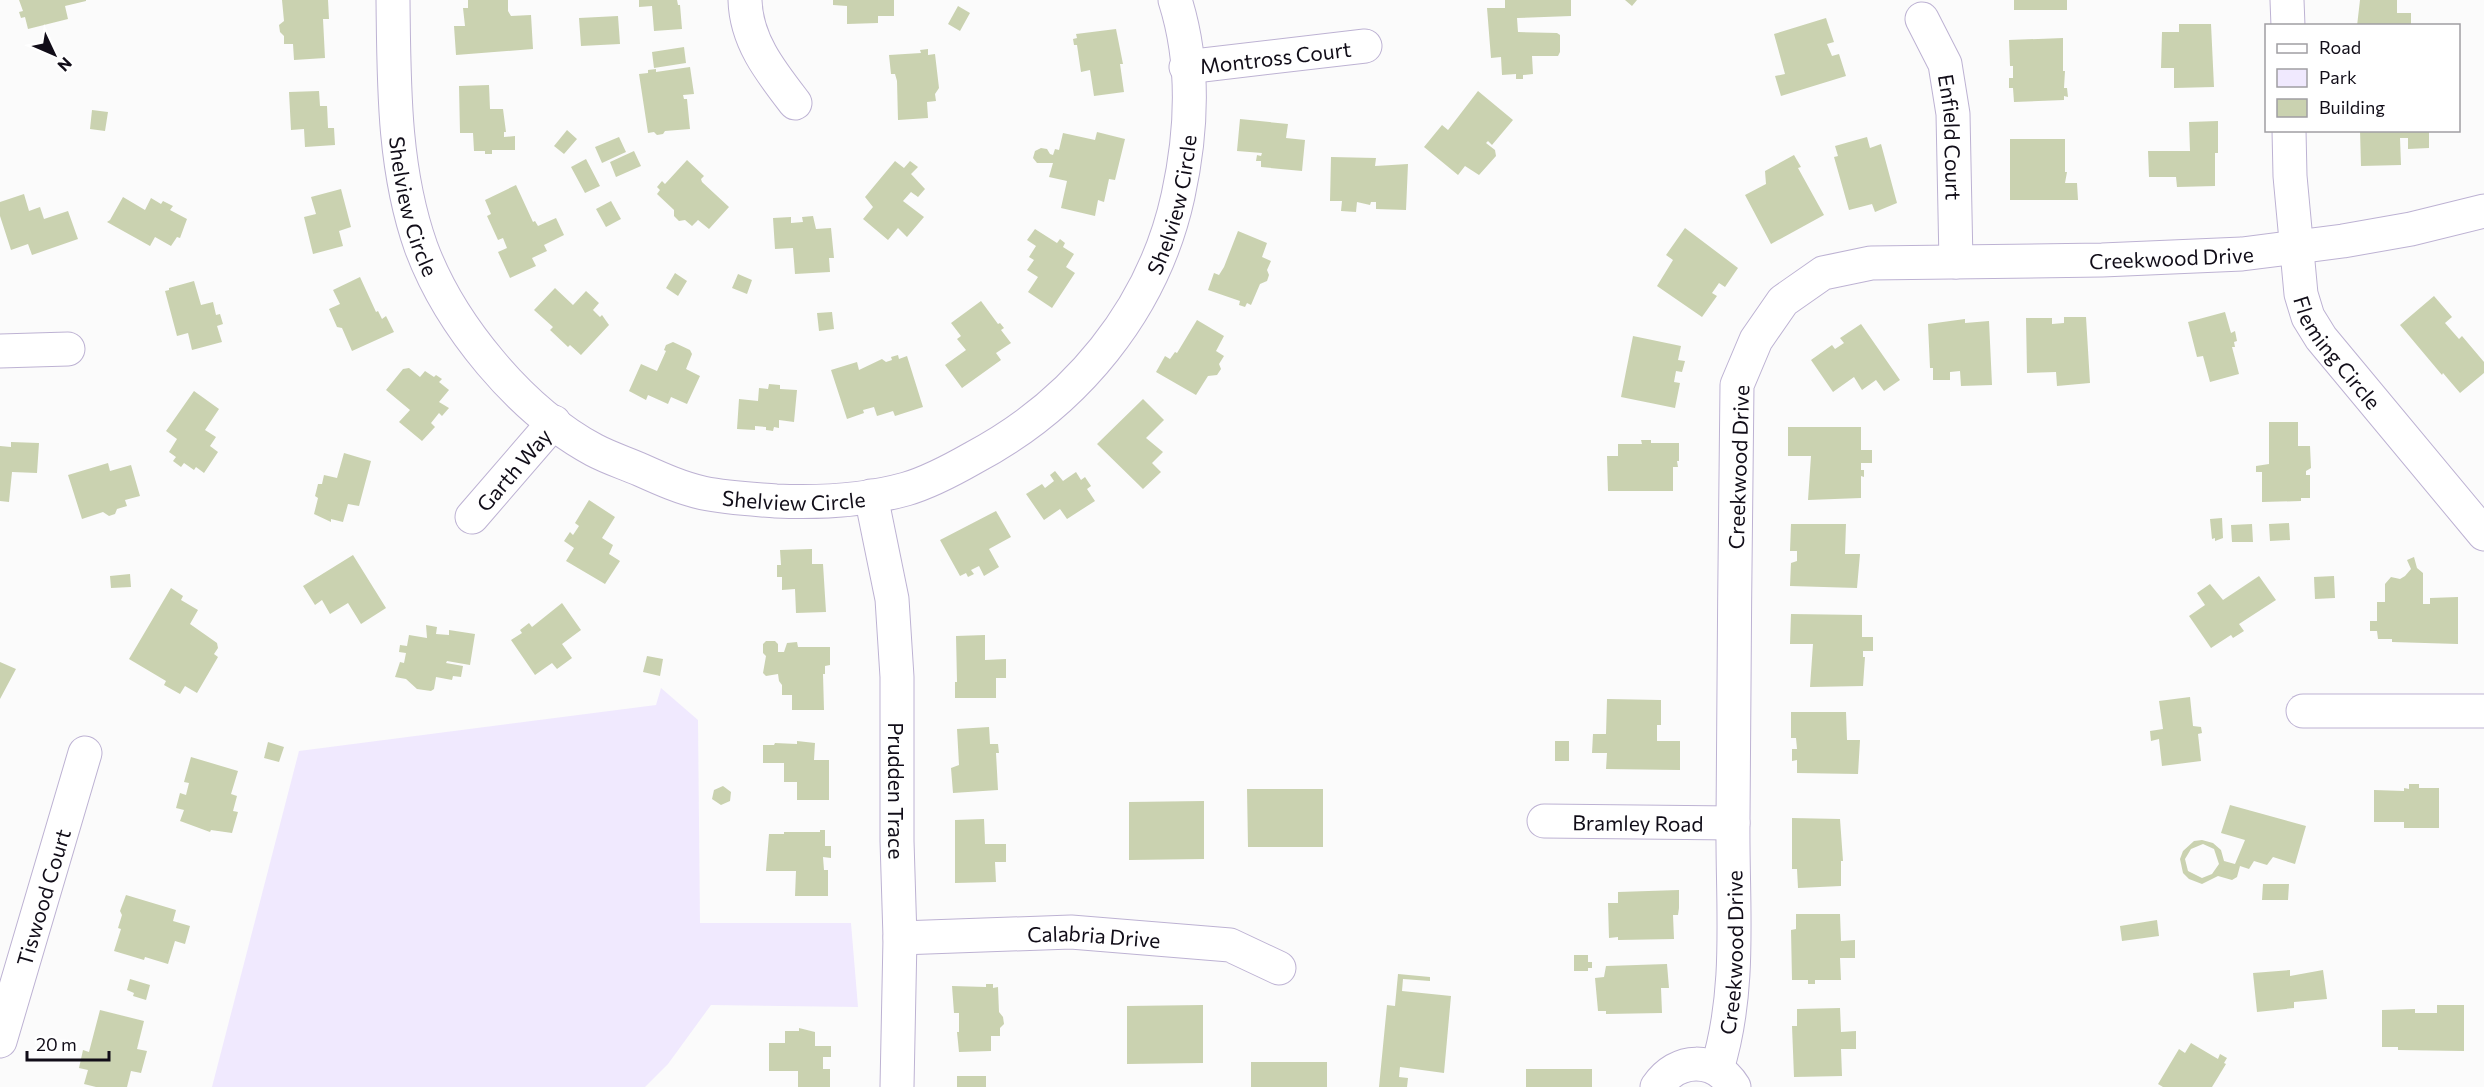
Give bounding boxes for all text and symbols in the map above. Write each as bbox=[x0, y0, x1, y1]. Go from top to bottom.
north arrow bbox=[24, 24, 84, 84]
legend bbox=[2265, 24, 2460, 132]
street label: Montross Court bbox=[1198, 35, 1353, 78]
text: Road bbox=[2319, 36, 2361, 58]
text: N bbox=[54, 54, 76, 76]
text: Park bbox=[2319, 66, 2357, 88]
street label: Enfield Court bbox=[1934, 72, 1967, 200]
text: Building bbox=[2319, 96, 2385, 118]
street label: Shelview Circle bbox=[1141, 134, 1200, 278]
street label: Shelview Circle bbox=[385, 135, 444, 280]
street label: Creekwood Drive bbox=[2089, 240, 2255, 273]
street label: Fleming Circle bbox=[2290, 293, 2387, 414]
street label: Creekwood Drive bbox=[1723, 384, 1753, 550]
street label: Garth Way bbox=[471, 423, 556, 516]
street label: Shelview Circle bbox=[721, 484, 867, 514]
street label: Prudden Trace bbox=[884, 722, 910, 860]
street label: Bramley Road bbox=[1572, 809, 1704, 835]
street label: Tiswood Court bbox=[10, 826, 75, 969]
street label: Creekwood Drive bbox=[1713, 870, 1747, 1036]
street label: Calabria Drive bbox=[1027, 919, 1161, 952]
scale bar bbox=[27, 1024, 110, 1062]
text: 20 m bbox=[36, 1033, 77, 1055]

